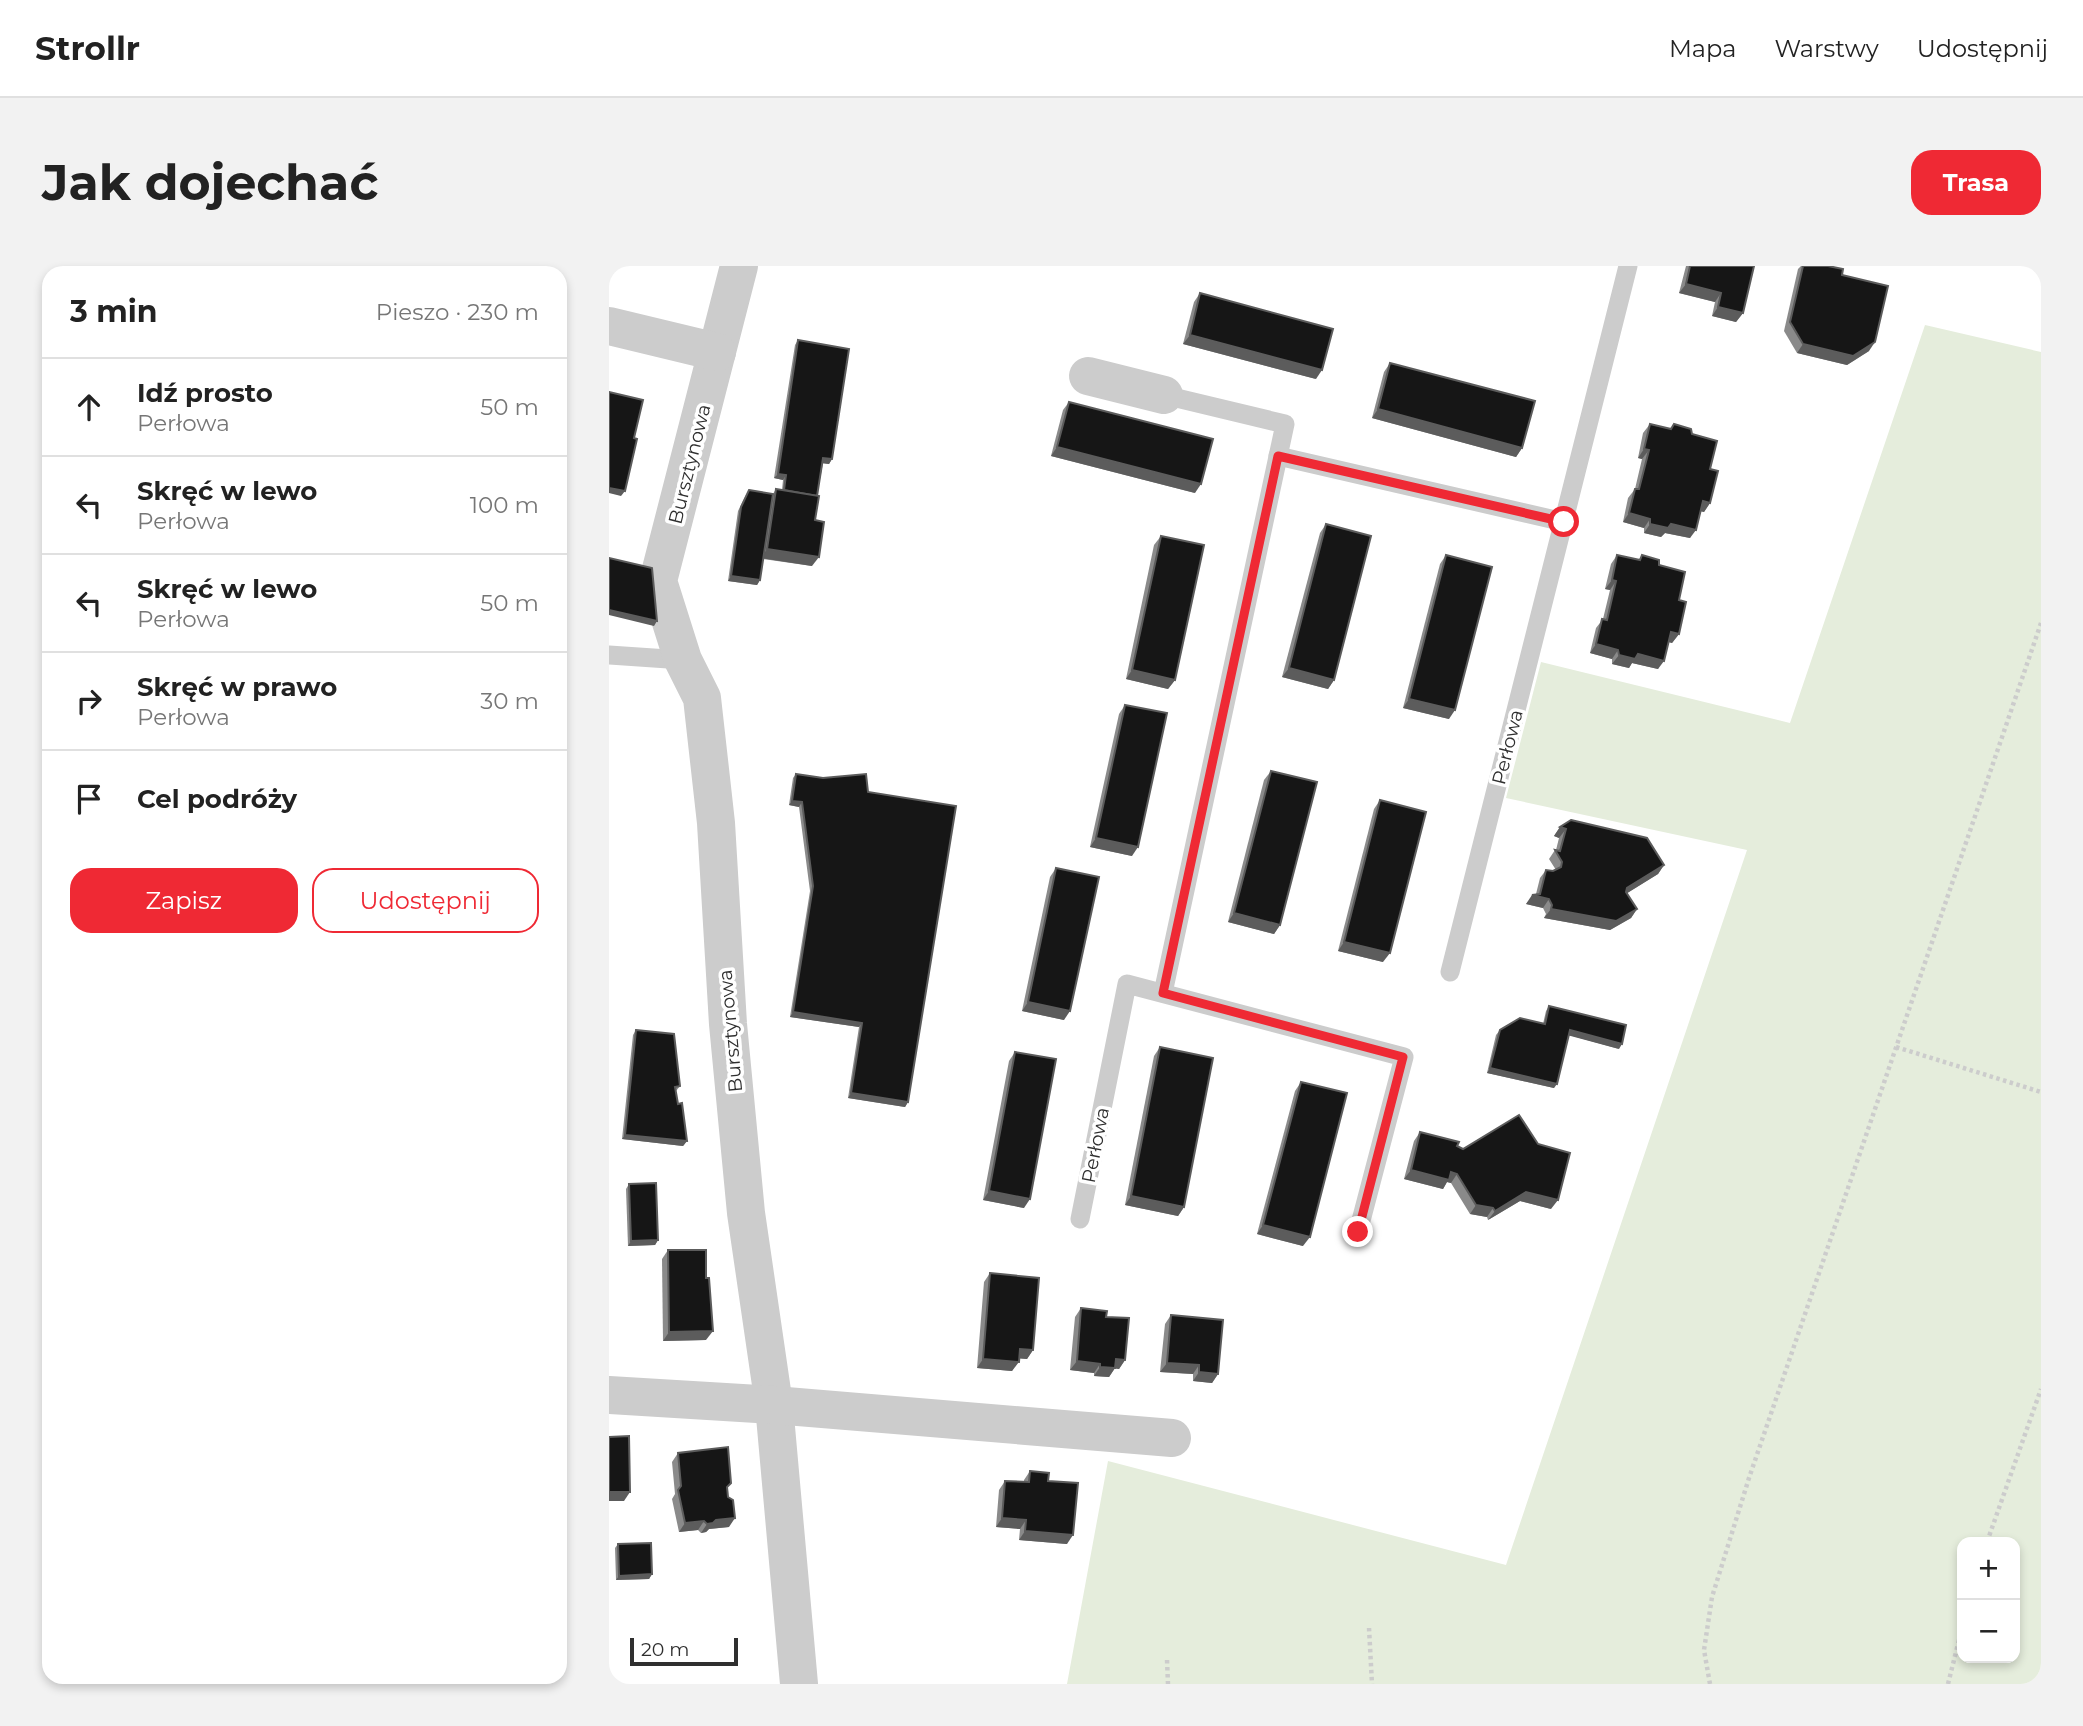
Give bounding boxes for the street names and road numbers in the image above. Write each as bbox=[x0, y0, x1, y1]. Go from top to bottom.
street label: Bursztynowa bbox=[663, 402, 716, 527]
street label: Perłowa bbox=[1487, 707, 1528, 787]
street label: Bursztynowa bbox=[714, 969, 747, 1093]
street label: Perłowa bbox=[1077, 1105, 1114, 1185]

